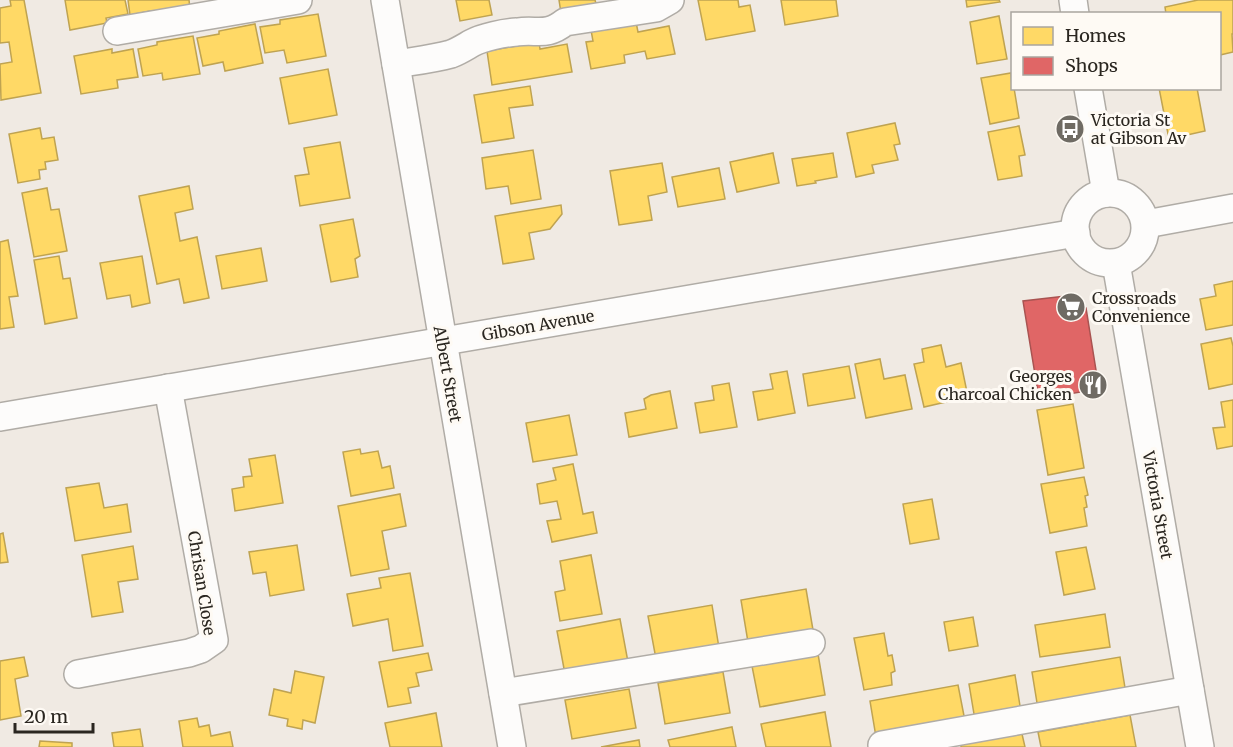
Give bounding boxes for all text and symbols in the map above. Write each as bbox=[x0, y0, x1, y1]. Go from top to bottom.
legend bbox=[1011, 12, 1221, 90]
text: Homes bbox=[1065, 24, 1126, 47]
text: Shops bbox=[1065, 54, 1118, 77]
place label: Victoria St at Gibson Av bbox=[1090, 110, 1187, 148]
bus stop icon: Victoria St at Gibson Av bbox=[1054, 113, 1086, 145]
place label: Crossroads Convenience bbox=[1092, 288, 1190, 326]
supermarket icon: Crossroads Convenience bbox=[1055, 291, 1087, 323]
street label: Gibson Avenue bbox=[480, 305, 596, 345]
street label: Albert Street bbox=[429, 323, 466, 425]
place label: Georges Charcoal Chicken bbox=[938, 366, 1072, 404]
restaurant icon: Georges Charcoal Chicken bbox=[1077, 369, 1109, 401]
street label: Victoria Street bbox=[1138, 448, 1177, 561]
street label: Chrisan Close bbox=[184, 529, 220, 637]
scale bar bbox=[15, 696, 93, 734]
text: 20 m bbox=[24, 705, 68, 728]

